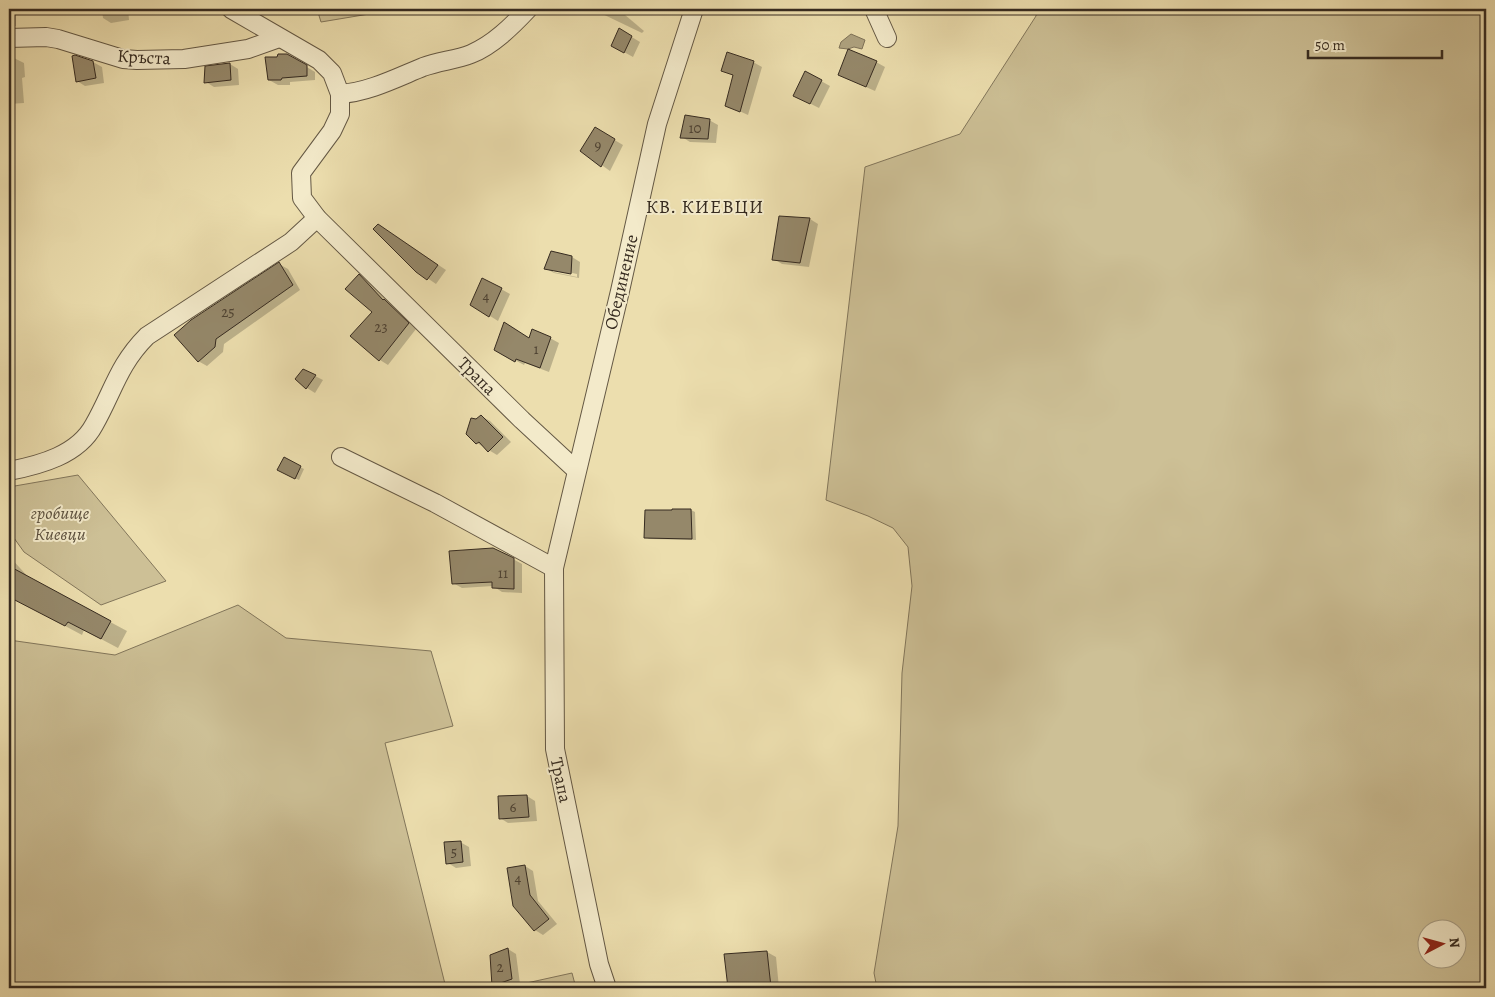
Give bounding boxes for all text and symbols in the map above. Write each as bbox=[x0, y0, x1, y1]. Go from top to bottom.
scale bar bbox=[1308, 28, 1441, 60]
text: 50 m bbox=[1315, 35, 1345, 55]
street label: Кръста bbox=[117, 44, 172, 70]
house number: 10 bbox=[688, 118, 702, 138]
house number: 9 bbox=[595, 135, 602, 155]
district label: КВ. КИЕВЦИ bbox=[646, 194, 764, 220]
street label: Обединение bbox=[598, 232, 644, 332]
house number: 4 bbox=[483, 286, 490, 306]
house number: 25 bbox=[221, 302, 235, 322]
house number: 23 bbox=[374, 317, 388, 337]
house number: 1 bbox=[533, 339, 539, 359]
street label: Трапа bbox=[452, 351, 502, 401]
park label: гробище Киевци bbox=[31, 501, 90, 546]
house number: 11 bbox=[498, 563, 508, 583]
street label: Трапа bbox=[545, 755, 578, 805]
house number: 6 bbox=[510, 797, 517, 817]
house number: 5 bbox=[451, 842, 457, 862]
house number: 4 bbox=[515, 868, 522, 888]
north arrow bbox=[1418, 920, 1468, 970]
text: N bbox=[1444, 937, 1464, 949]
house number: 2 bbox=[496, 957, 504, 977]

